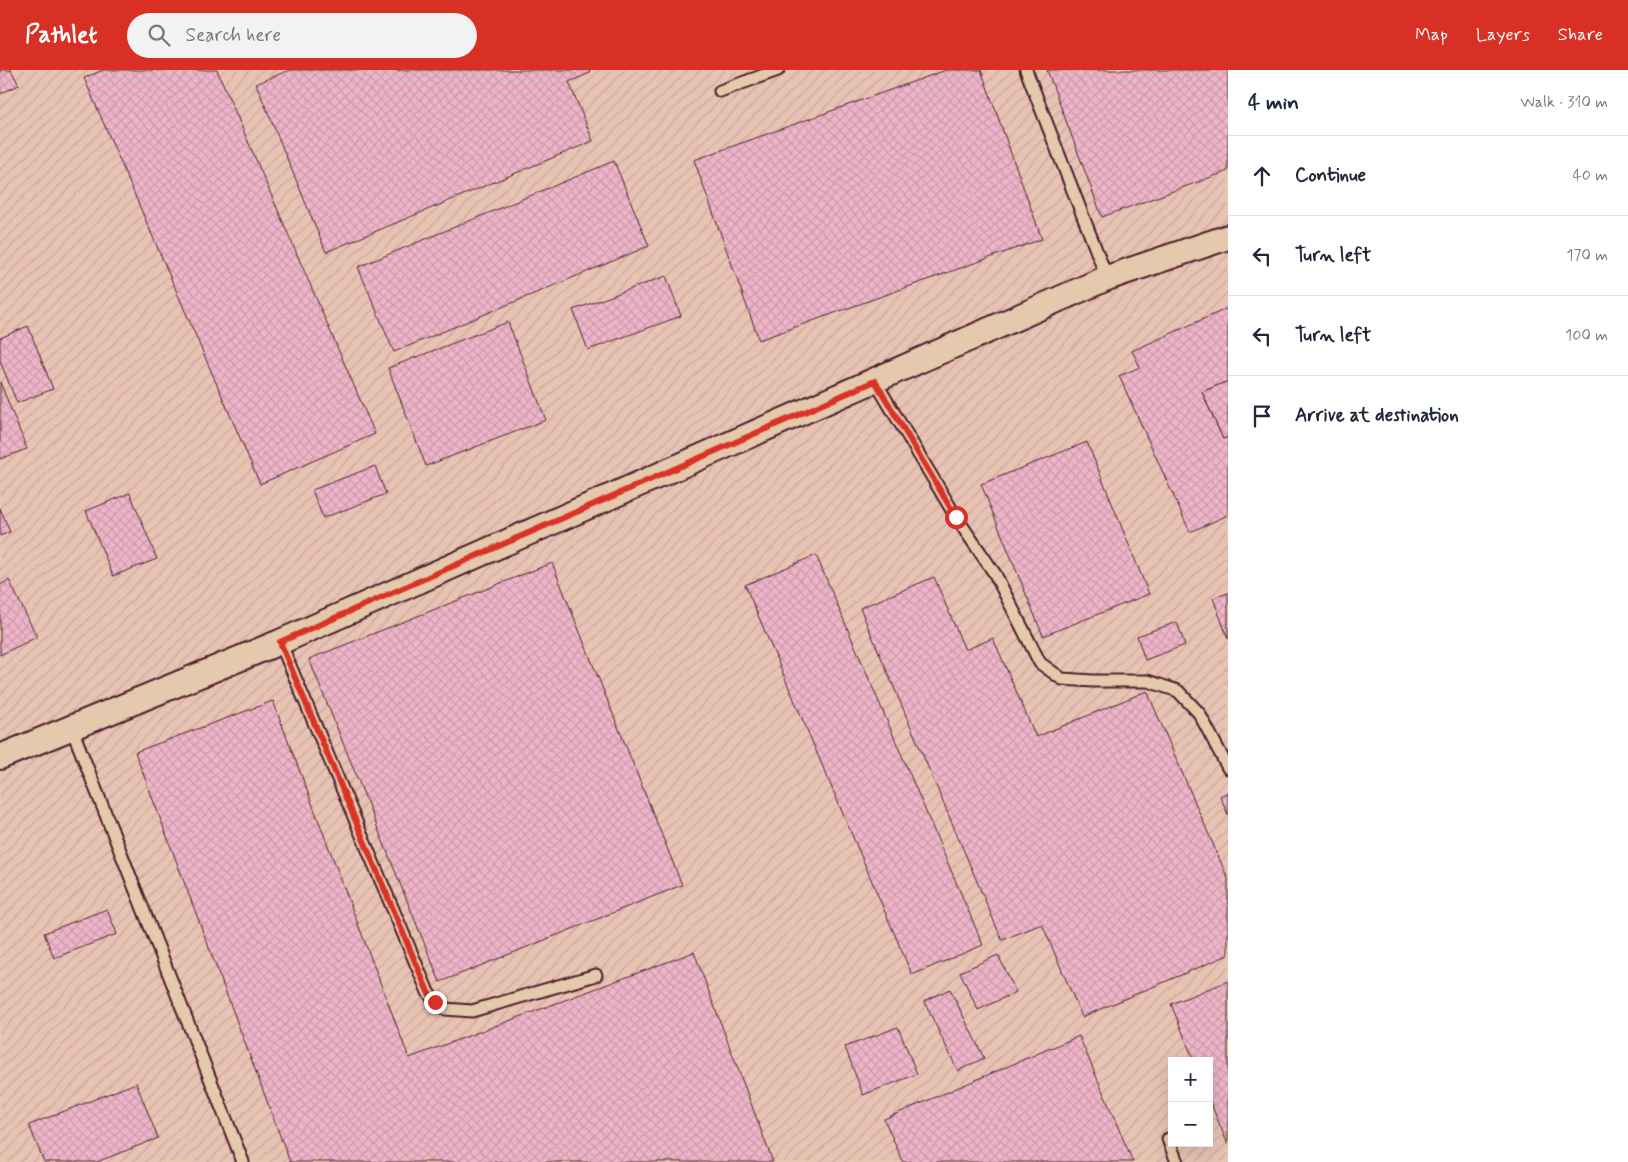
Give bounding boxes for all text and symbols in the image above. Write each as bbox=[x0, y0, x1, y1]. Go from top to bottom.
search box bbox=[127, 13, 477, 58]
text: Pathlet bbox=[25, 20, 97, 51]
icon: search bbox=[145, 21, 173, 49]
text: Search here bbox=[185, 23, 281, 48]
text: Map bbox=[1415, 23, 1448, 47]
text: Layers bbox=[1476, 23, 1530, 47]
text: Share bbox=[1558, 23, 1603, 47]
text: 4 min bbox=[1248, 89, 1299, 117]
text: Walk · 310 m bbox=[1520, 92, 1608, 113]
icon: ahead bbox=[1248, 162, 1276, 190]
text: Continue bbox=[1295, 163, 1366, 188]
text: 40 m bbox=[1572, 165, 1608, 186]
icon: left bbox=[1248, 242, 1276, 270]
text: Turn left bbox=[1295, 243, 1371, 268]
text: 170 m bbox=[1566, 245, 1608, 266]
icon: left bbox=[1248, 322, 1276, 350]
text: Turn left bbox=[1295, 323, 1371, 348]
text: 100 m bbox=[1565, 325, 1608, 346]
icon: arrive bbox=[1248, 402, 1276, 430]
text: Arrive at destination bbox=[1295, 403, 1459, 428]
route start bbox=[945, 506, 968, 529]
route end bbox=[424, 991, 447, 1014]
map controls bbox=[1168, 1057, 1213, 1147]
button: + bbox=[1168, 1057, 1213, 1102]
button: − bbox=[1168, 1102, 1213, 1147]

